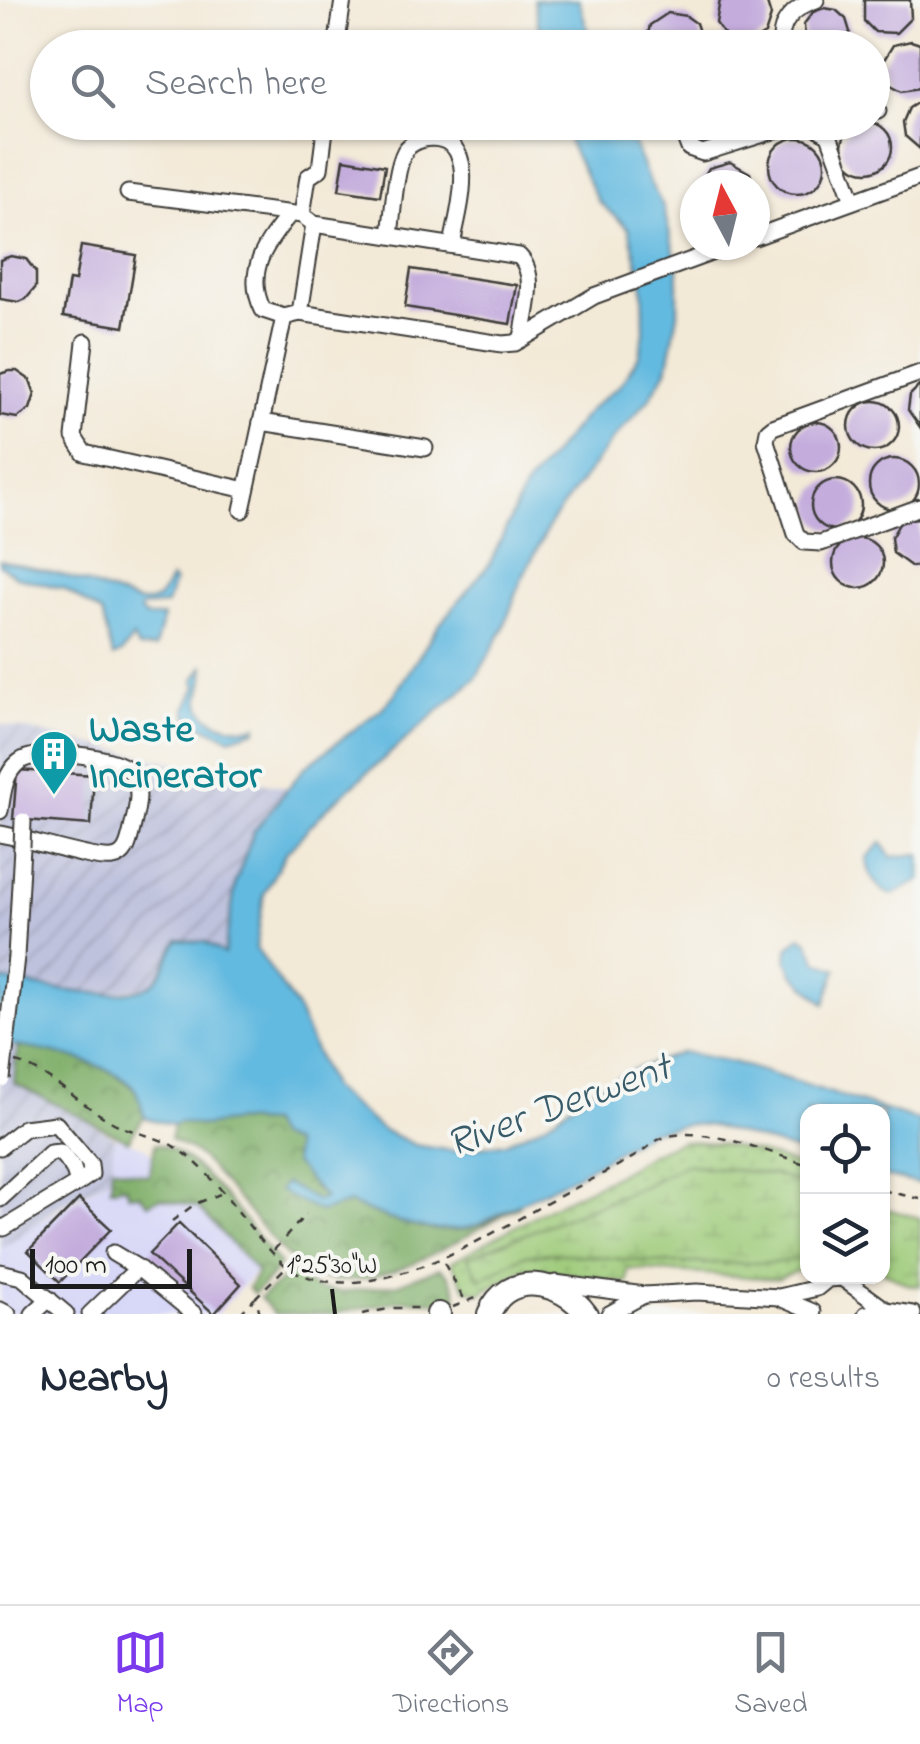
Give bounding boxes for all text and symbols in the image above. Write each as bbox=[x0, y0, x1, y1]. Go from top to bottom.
search box bbox=[30, 30, 890, 140]
text: Search here bbox=[145, 57, 327, 113]
icon: search bbox=[65, 58, 120, 113]
north arrow bbox=[680, 170, 770, 260]
place label: Waste Incinerator bbox=[89, 702, 263, 807]
building icon: Waste Incinerator bbox=[28, 728, 80, 796]
water label: River Derwent bbox=[438, 1037, 683, 1176]
map controls bbox=[800, 1104, 890, 1284]
button: locate bbox=[800, 1104, 890, 1194]
button: layers bbox=[800, 1194, 890, 1284]
scale bar bbox=[30, 1244, 192, 1288]
text: 100 m bbox=[45, 1246, 107, 1287]
text: 1°25'30"W bbox=[287, 1249, 377, 1285]
text: Nearby bbox=[40, 1349, 168, 1410]
text: 0 results bbox=[767, 1356, 880, 1403]
tab: Map bbox=[113, 1625, 168, 1726]
tab: Directions bbox=[393, 1625, 509, 1726]
tab: Saved bbox=[734, 1625, 807, 1726]

